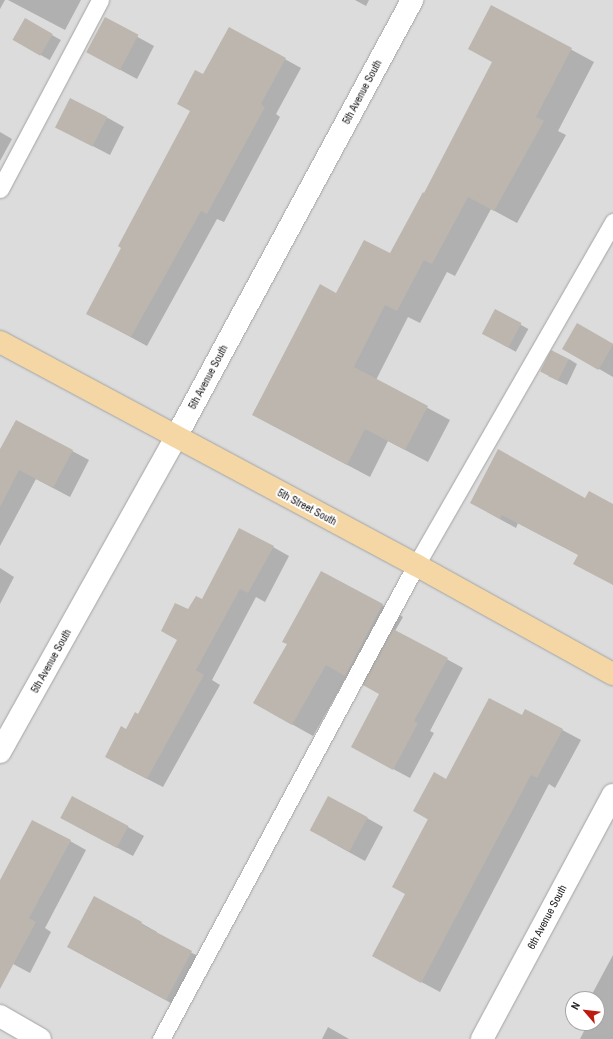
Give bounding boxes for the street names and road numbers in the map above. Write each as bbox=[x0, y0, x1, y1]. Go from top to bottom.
street label: 5th Avenue South bbox=[339, 57, 385, 127]
street label: 5th Avenue South bbox=[185, 342, 231, 412]
street label: 5th Street South bbox=[275, 486, 339, 528]
street label: 5th Avenue South bbox=[28, 627, 74, 695]
street label: 6th Avenue South bbox=[524, 882, 570, 952]

